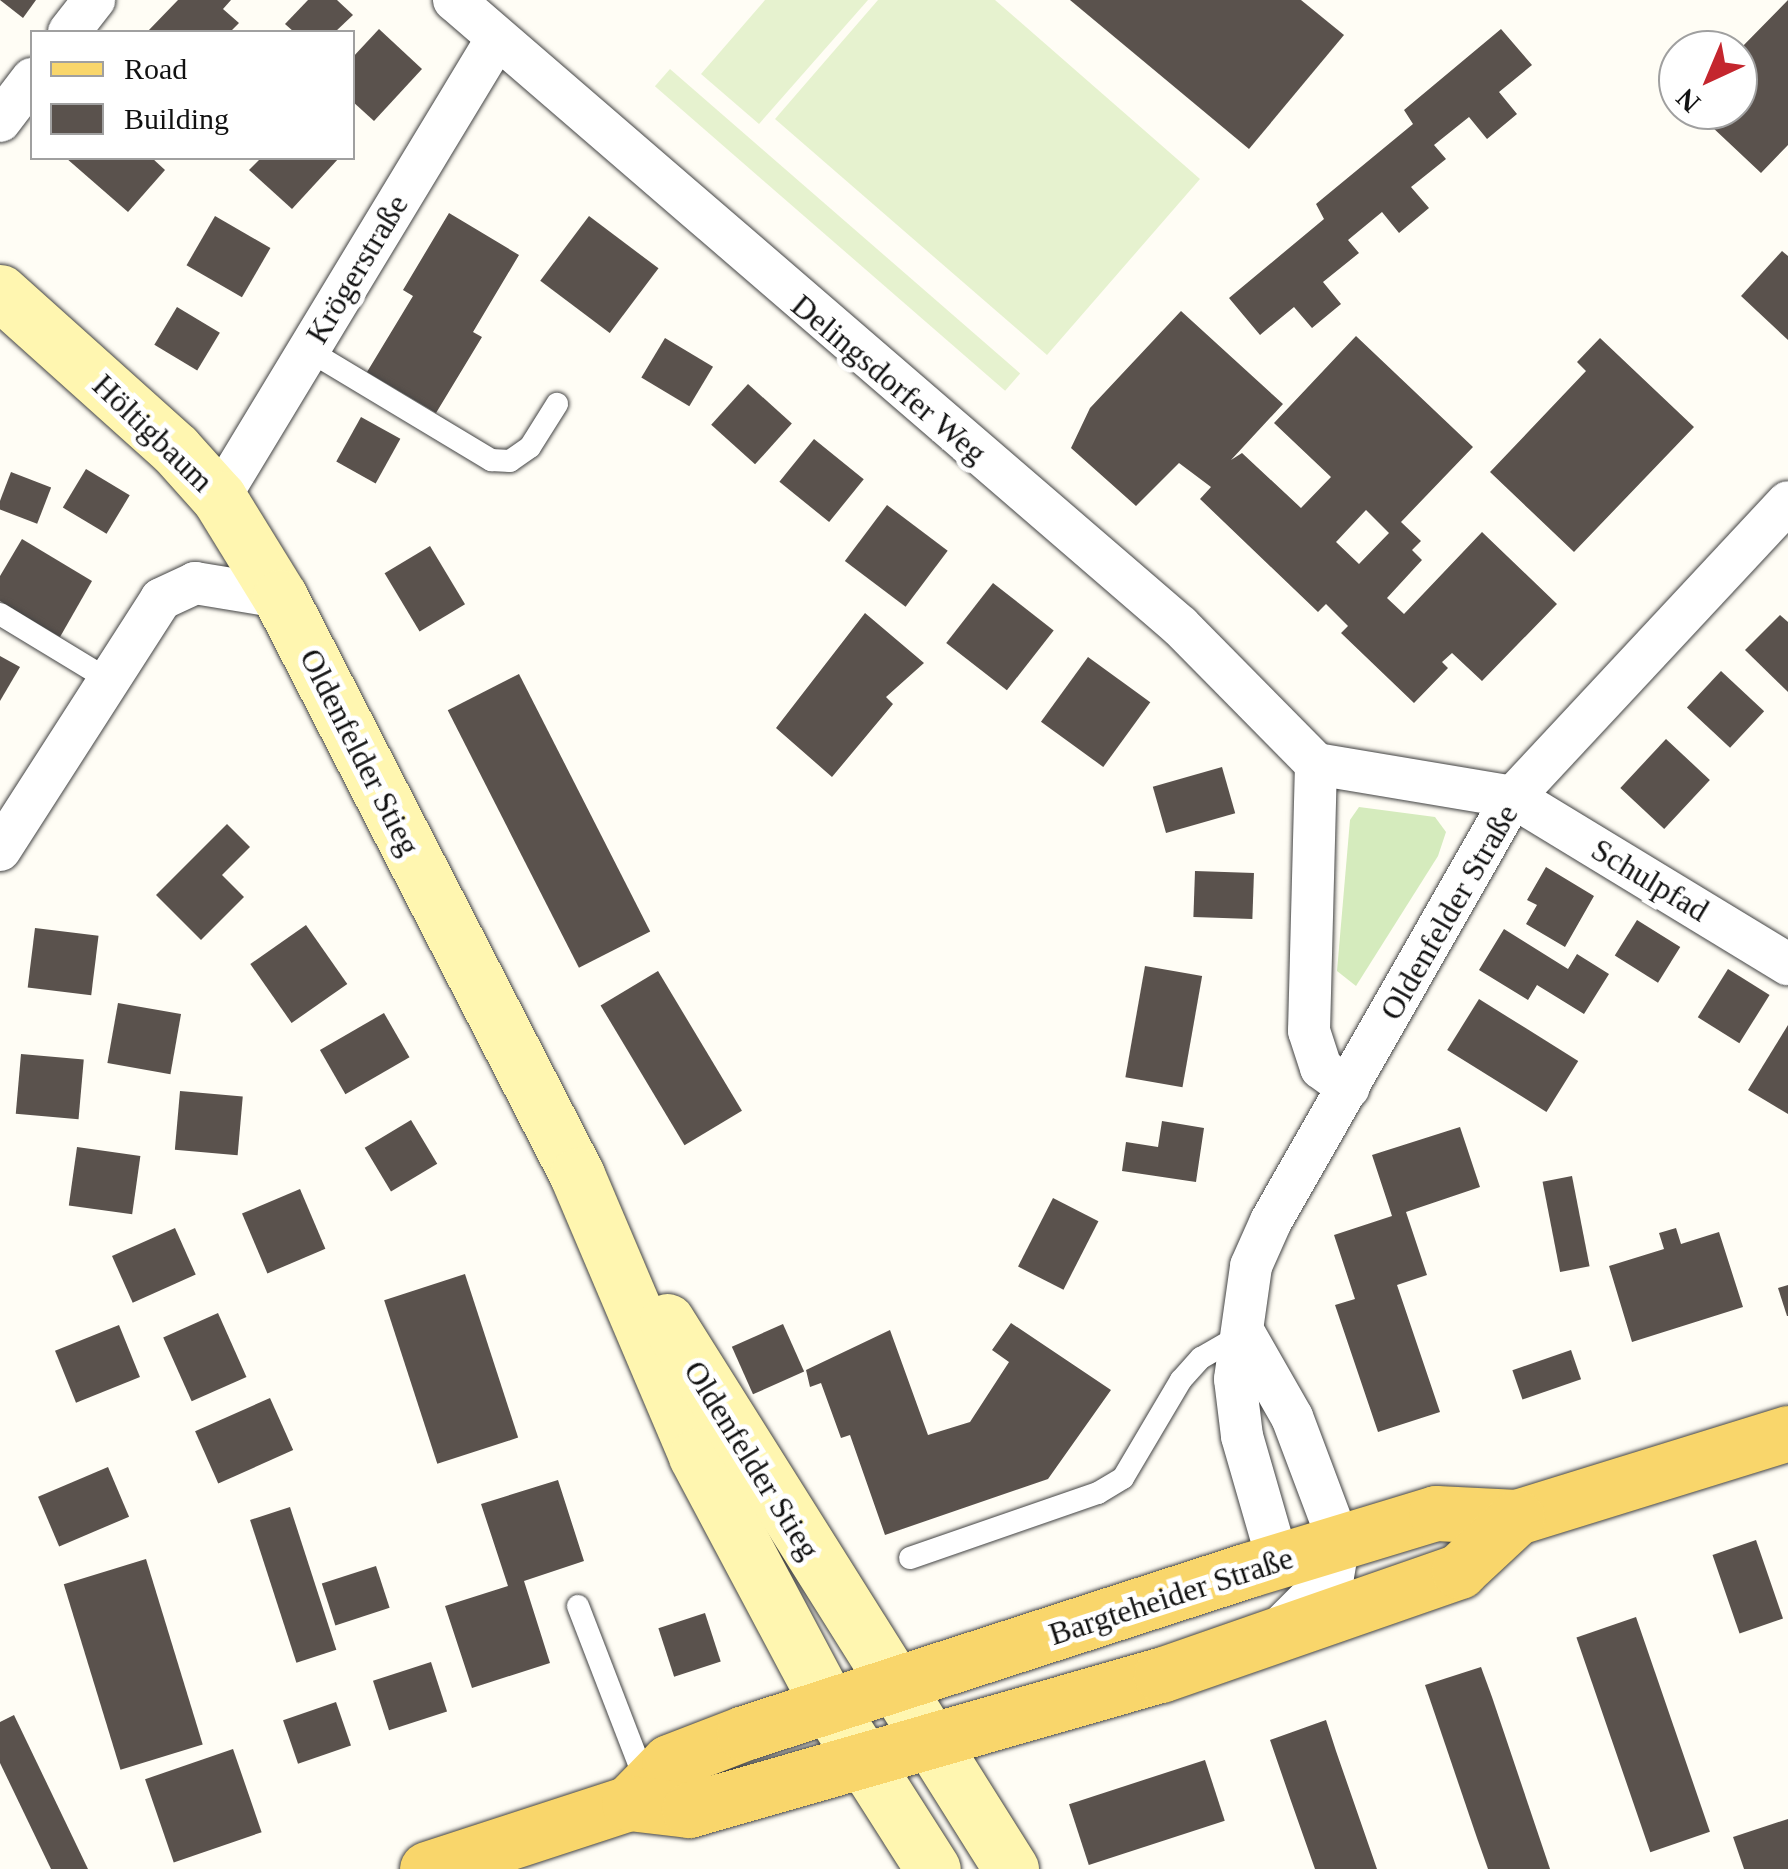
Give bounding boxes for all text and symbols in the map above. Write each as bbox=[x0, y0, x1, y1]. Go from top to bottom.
legend bbox=[30, 30, 355, 160]
north arrow bbox=[1658, 30, 1758, 130]
text: Road bbox=[124, 52, 187, 85]
text: N bbox=[1670, 82, 1706, 119]
text: Building bbox=[124, 102, 229, 135]
street label: Krögerstraße bbox=[298, 188, 416, 350]
street label: Delingsdorfer Weg bbox=[783, 286, 995, 472]
street label: Höltigbaum bbox=[85, 366, 221, 500]
street label: Oldenfelder Stieg bbox=[291, 642, 429, 862]
street label: Oldenfelder Straße bbox=[1372, 797, 1526, 1027]
street label: Schulpfad bbox=[1585, 830, 1715, 930]
street label: Oldenfelder Stieg bbox=[676, 1354, 828, 1566]
street label: Bargteheider Straße bbox=[1044, 1538, 1298, 1654]

